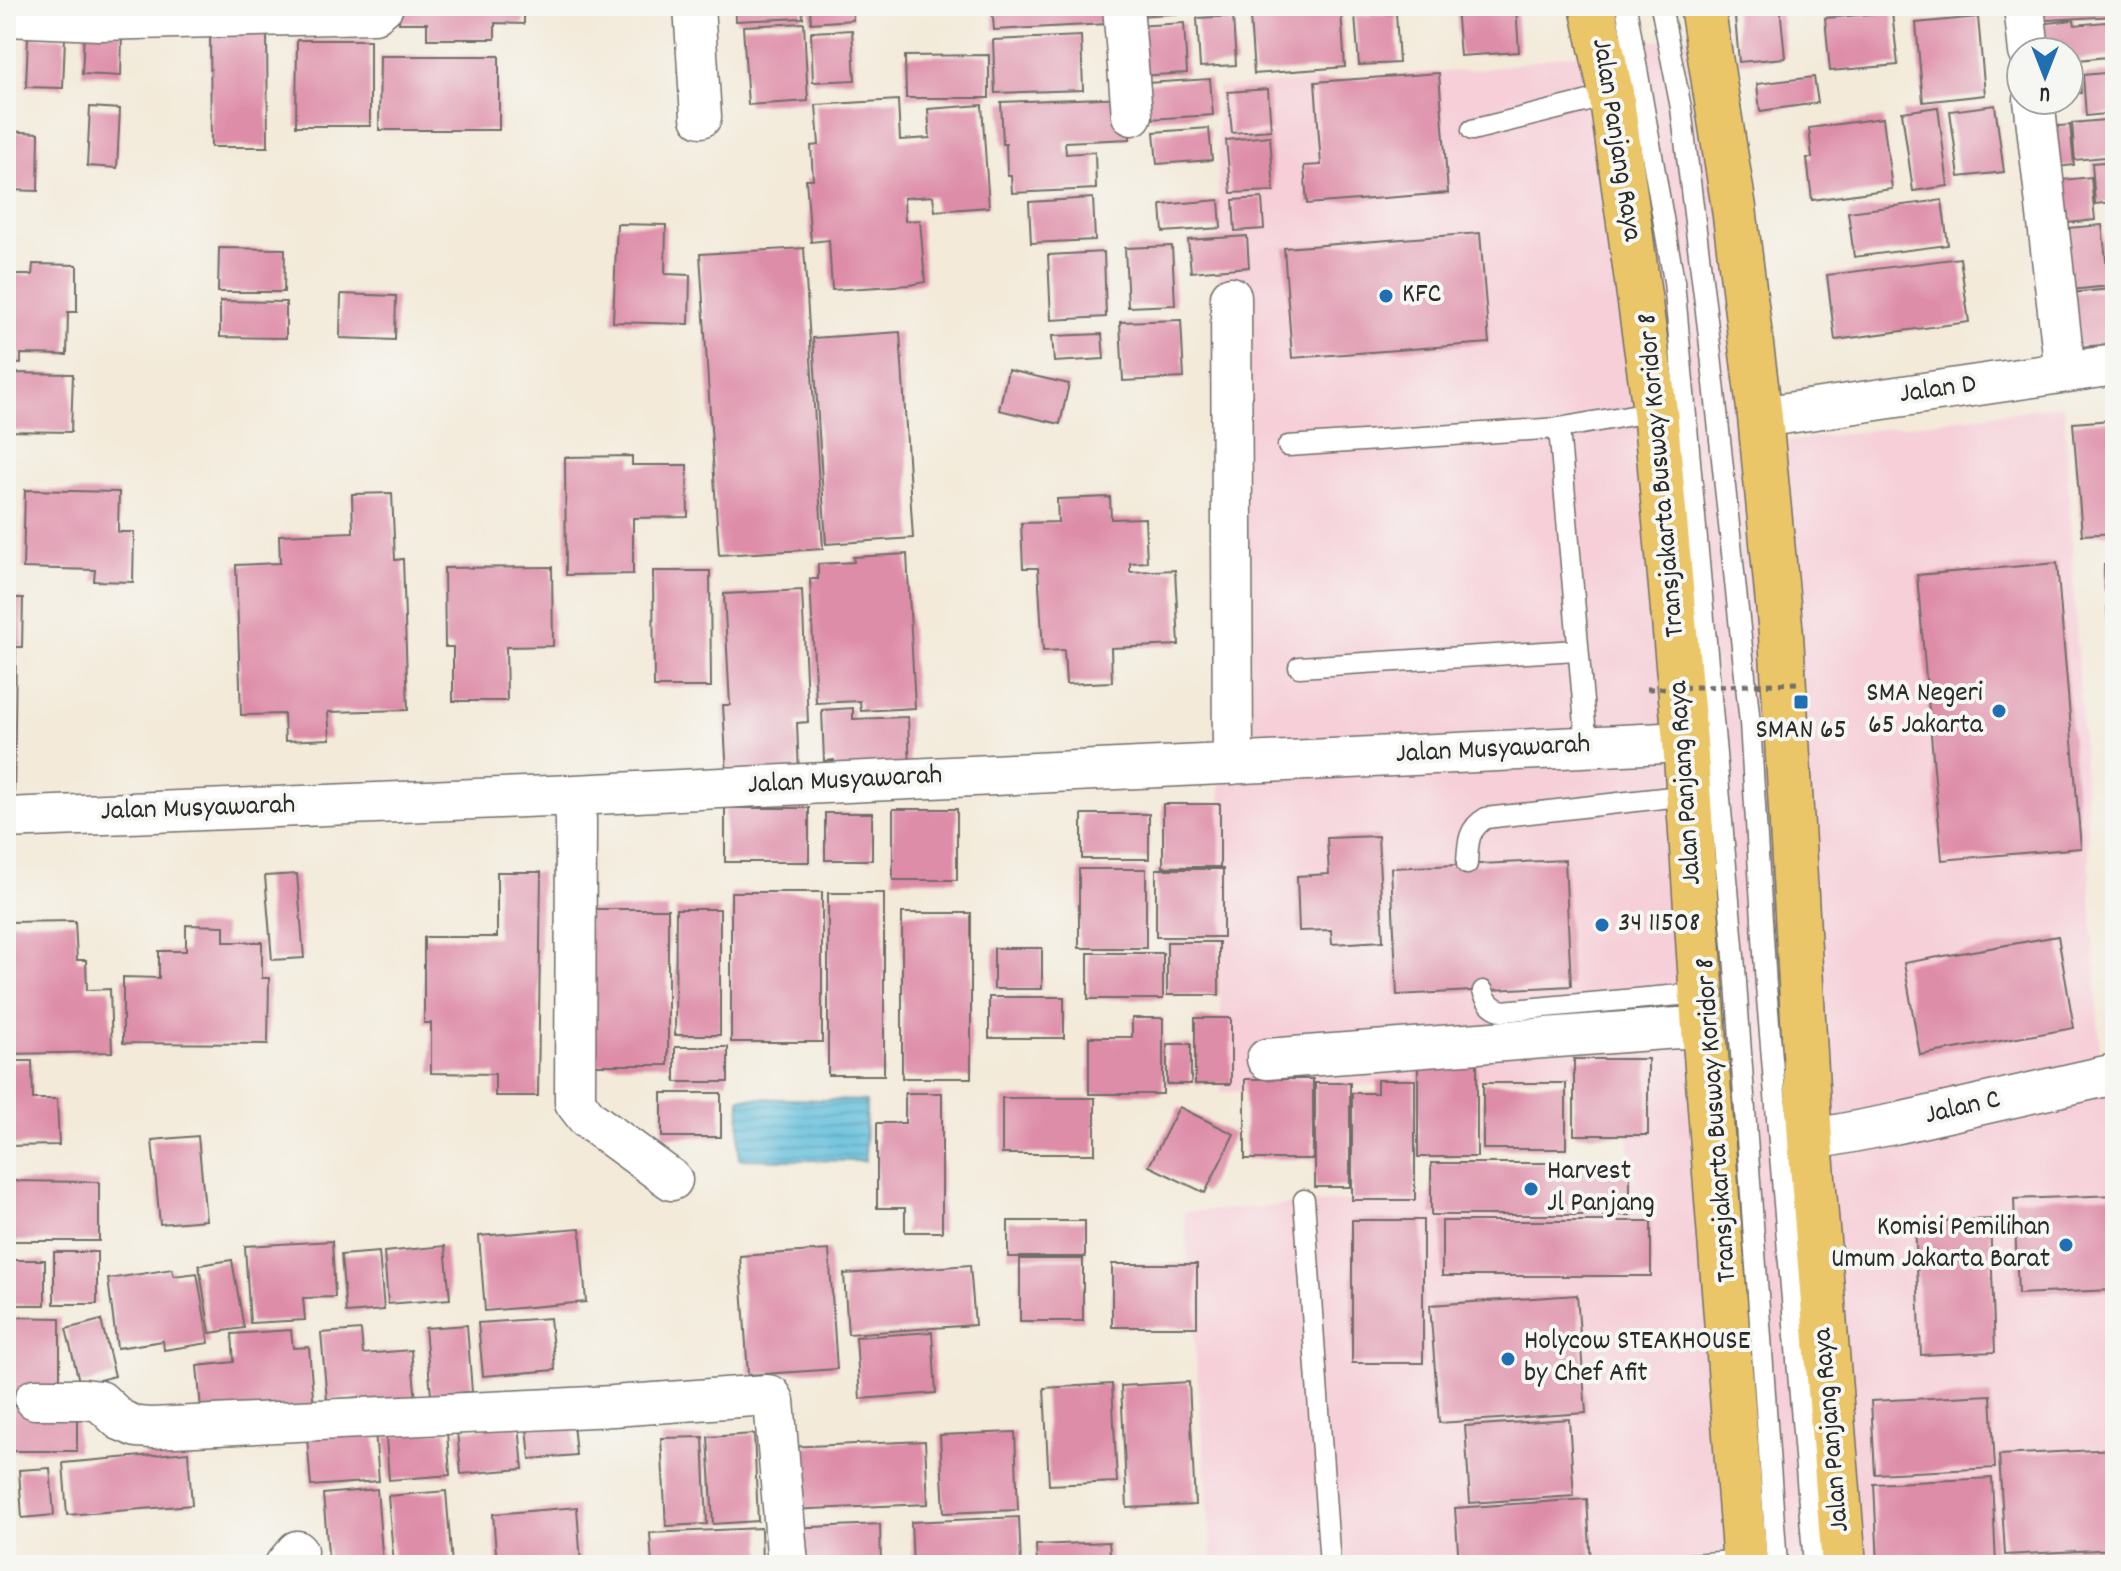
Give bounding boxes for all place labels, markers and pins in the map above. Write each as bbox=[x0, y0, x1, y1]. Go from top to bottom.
place label: KFC bbox=[1402, 276, 1441, 316]
marker: KFC bbox=[1377, 287, 1395, 305]
place label: SMA Negeri 65 Jakarta bbox=[1866, 675, 1984, 747]
marker: SMAN 65 bbox=[1792, 693, 1810, 711]
marker: SMA Negeri 65 Jakarta bbox=[1990, 702, 2008, 720]
place label: SMAN 65 bbox=[1756, 712, 1846, 752]
place label: 34 11508 bbox=[1618, 905, 1700, 945]
marker: 34 11508 bbox=[1593, 916, 1611, 934]
place label: Harvest Jl Panjang bbox=[1547, 1153, 1655, 1225]
marker: Harvest Jl Panjang bbox=[1522, 1180, 1540, 1198]
place label: Komisi Pemilihan Umum Jakarta Barat bbox=[1831, 1209, 2050, 1281]
marker: Komisi Pemilihan Umum Jakarta Barat bbox=[2057, 1236, 2075, 1254]
place label: Holycow STEAKHOUSE by Chef Afit bbox=[1524, 1323, 1751, 1395]
marker: Holycow STEAKHOUSE by Chef Afit bbox=[1499, 1350, 1517, 1368]

